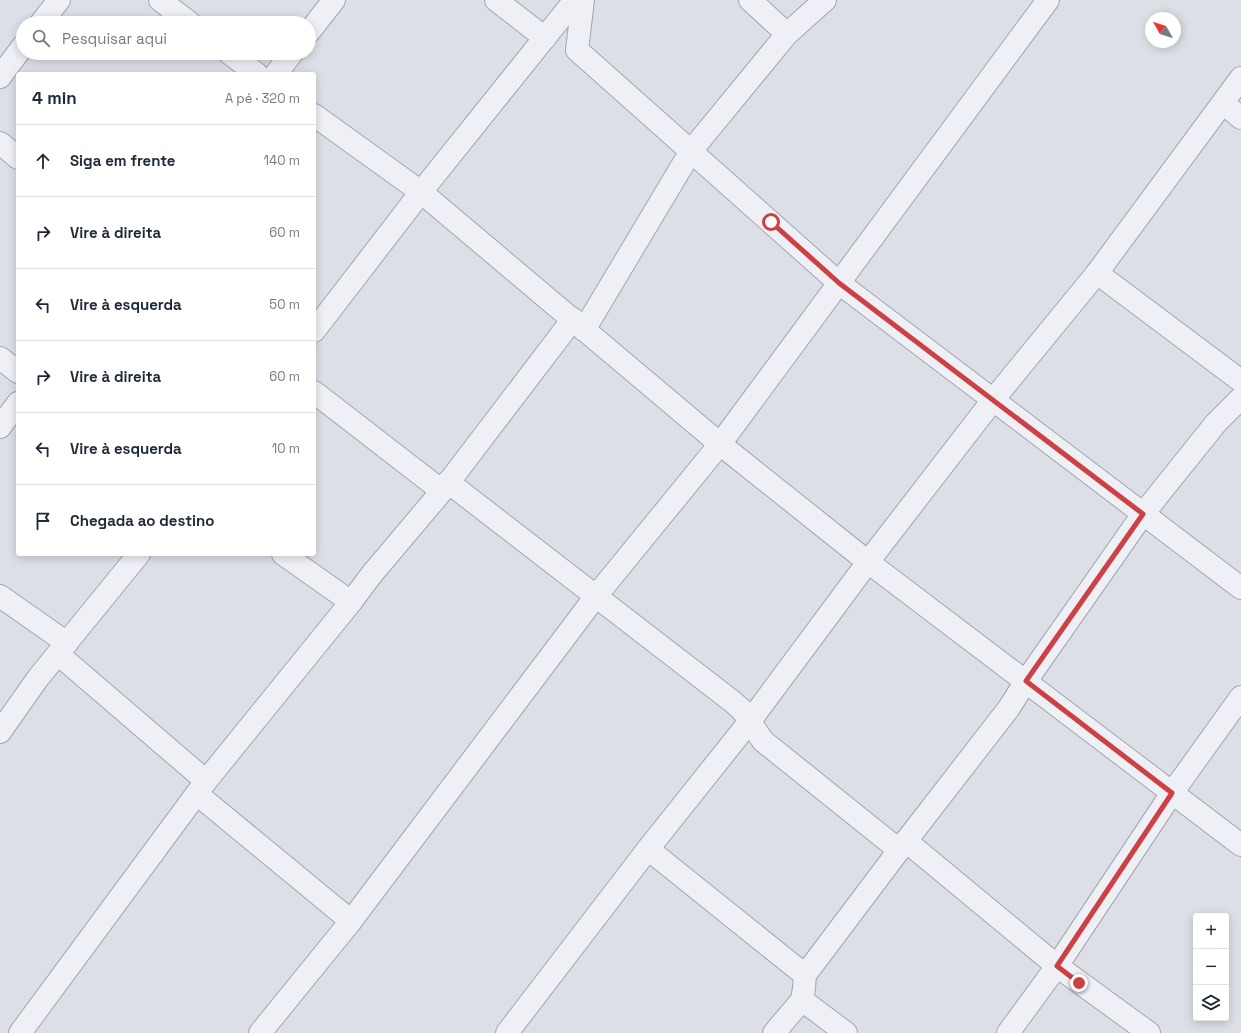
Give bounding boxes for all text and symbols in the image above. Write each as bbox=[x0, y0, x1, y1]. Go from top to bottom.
north arrow bbox=[1145, 12, 1181, 48]
search box bbox=[16, 16, 316, 60]
icon: search bbox=[30, 27, 52, 49]
text: Pesquisar aqui bbox=[62, 29, 167, 48]
text: 4 min bbox=[32, 87, 77, 109]
text: A pé · 320 m bbox=[225, 90, 300, 107]
icon: ahead bbox=[32, 150, 54, 172]
text: Siga em frente bbox=[70, 151, 176, 170]
text: 140 m bbox=[264, 152, 300, 169]
route start bbox=[762, 213, 780, 231]
icon: right bbox=[32, 222, 54, 244]
text: Vire à direita bbox=[70, 223, 161, 242]
text: 60 m bbox=[269, 224, 300, 241]
icon: left bbox=[32, 294, 54, 316]
text: Vire à esquerda bbox=[70, 295, 182, 314]
text: 50 m bbox=[269, 296, 300, 313]
icon: right bbox=[32, 366, 54, 388]
text: Vire à direita bbox=[70, 367, 161, 386]
text: 60 m bbox=[269, 368, 300, 385]
icon: left bbox=[32, 438, 54, 460]
text: Vire à esquerda bbox=[70, 439, 182, 458]
text: 10 m bbox=[272, 440, 300, 457]
icon: arrive bbox=[32, 510, 54, 532]
text: Chegada ao destino bbox=[70, 511, 214, 530]
map controls bbox=[1193, 913, 1229, 1021]
button: + bbox=[1193, 913, 1229, 949]
button: − bbox=[1193, 949, 1229, 985]
route end bbox=[1070, 974, 1088, 992]
button: layers bbox=[1193, 985, 1229, 1021]

